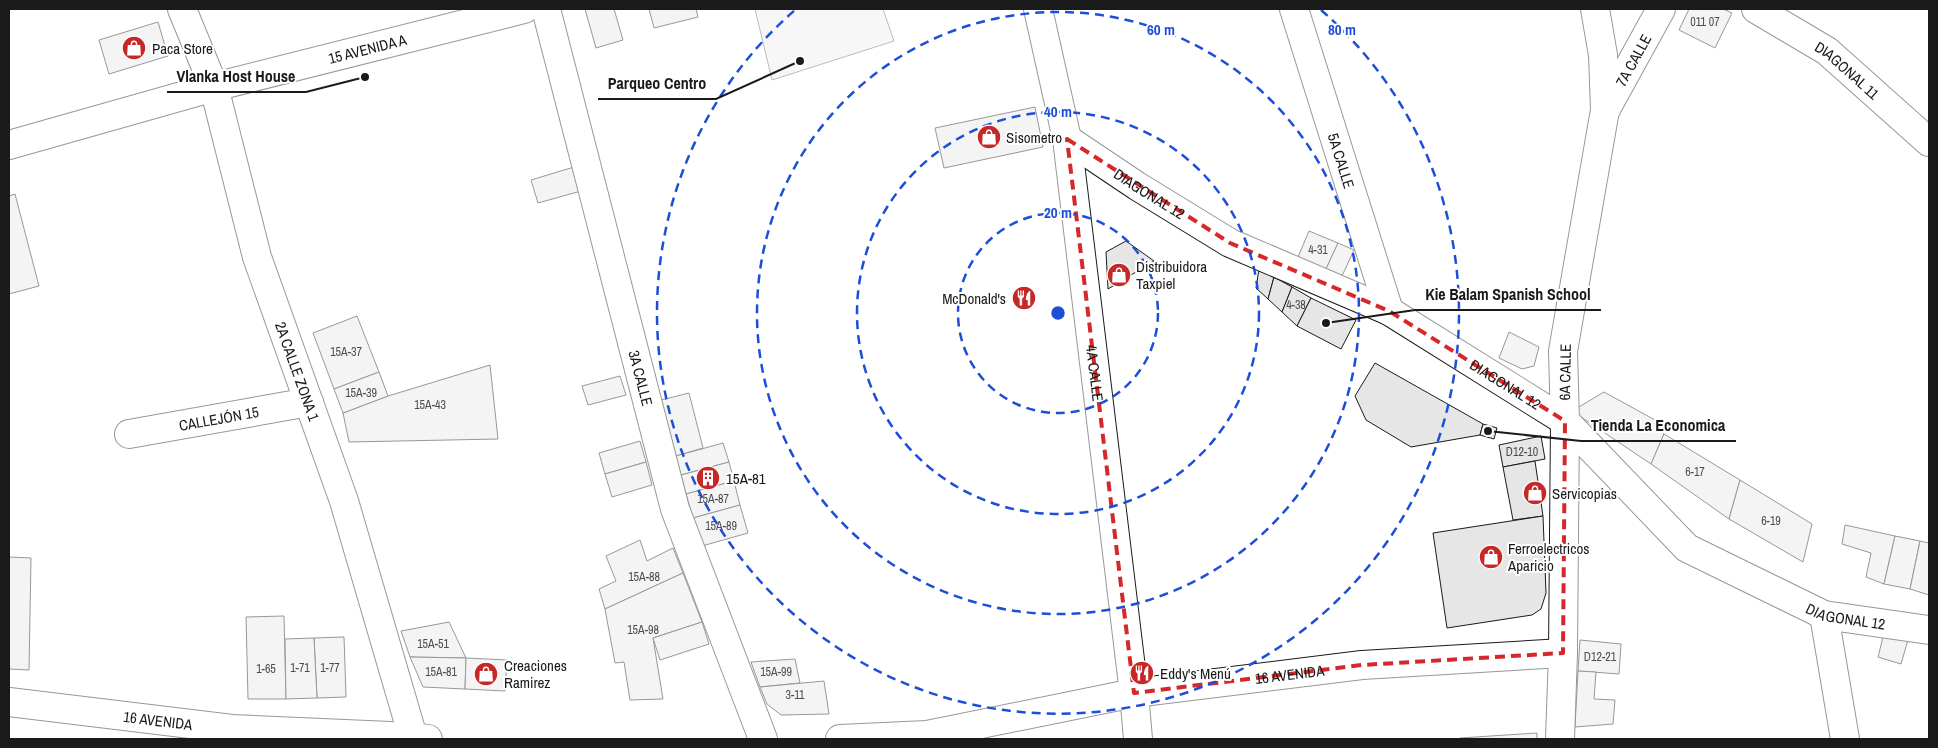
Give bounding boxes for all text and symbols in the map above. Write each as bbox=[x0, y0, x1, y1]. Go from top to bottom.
house number: 011 07 bbox=[1690, 14, 1720, 30]
text: 60 m bbox=[1147, 19, 1175, 40]
text: 80 m bbox=[1328, 19, 1356, 40]
street label: 15 AVENIDA A bbox=[326, 28, 409, 68]
street label: 7A CALLE bbox=[1610, 30, 1656, 90]
shop icon: Paca Store bbox=[121, 35, 147, 61]
street label: DIAGONAL 11 bbox=[1811, 36, 1884, 104]
place label: Paca Store bbox=[152, 38, 213, 59]
callout: Vlanka Host House bbox=[167, 61, 306, 92]
text: Vlanka Host House bbox=[177, 65, 295, 87]
callout: Parqueo Centro bbox=[598, 68, 716, 99]
text: Parqueo Centro bbox=[608, 72, 706, 94]
text: 40 m bbox=[1044, 101, 1072, 122]
shop icon: Sisometro bbox=[976, 124, 1002, 150]
place label: Sisometro bbox=[1006, 127, 1062, 148]
street label: 5A CALLE bbox=[1323, 130, 1360, 191]
street label: DIAGONAL 12 bbox=[1110, 163, 1189, 224]
text: 20 m bbox=[1044, 202, 1072, 223]
house number: 4-31 bbox=[1308, 242, 1328, 258]
place label: Distribuidora Taxpiel bbox=[1136, 256, 1207, 294]
shop icon: Distribuidora Taxpiel bbox=[1106, 262, 1132, 288]
callout: Kie Balam Spanish School bbox=[1415, 279, 1601, 310]
text: Kie Balam Spanish School bbox=[1425, 283, 1591, 305]
restaurant icon: McDonald's bbox=[1011, 285, 1037, 311]
place label: McDonald's bbox=[942, 288, 1006, 309]
house number: 4-38 bbox=[1286, 297, 1306, 313]
centre of rings bbox=[1049, 304, 1067, 322]
street label: 2A CALLE ZONA 1 bbox=[270, 319, 325, 424]
street label: 6A CALLE bbox=[1554, 343, 1576, 401]
house number: 15A-37 bbox=[330, 344, 362, 360]
street label: 4A CALLE bbox=[1081, 344, 1109, 403]
street label: 3A CALLE bbox=[624, 348, 658, 408]
street label: DIAGONAL 12 bbox=[1466, 354, 1545, 414]
house number: 15A-39 bbox=[345, 385, 377, 401]
house number: 15A-43 bbox=[414, 397, 446, 413]
street label: CALLEJÓN 15 bbox=[177, 401, 260, 435]
callout: Tienda La Economica bbox=[1581, 410, 1736, 441]
text: Tienda La Economica bbox=[1591, 414, 1726, 436]
house number: D12-10 bbox=[1506, 444, 1538, 460]
house number: 6-17 bbox=[1685, 464, 1705, 480]
building icon: 15A-81 bbox=[695, 465, 721, 491]
place label: 15A-81 bbox=[726, 468, 766, 489]
shop icon: Servicopias bbox=[1522, 480, 1548, 506]
place label: Servicopias bbox=[1552, 483, 1617, 504]
house number: 15A-87 bbox=[697, 491, 729, 507]
house number: 6-19 bbox=[1761, 513, 1781, 529]
house number: 15A-89 bbox=[705, 518, 737, 534]
place label: Ferroelectricos Aparicio bbox=[1507, 538, 1589, 576]
shop icon: Ferroelectricos Aparicio bbox=[1478, 544, 1504, 570]
house number: 15A-88 bbox=[628, 569, 660, 585]
street label: DIAGONAL 12 bbox=[1803, 597, 1887, 634]
house number: 15A-98 bbox=[627, 622, 659, 638]
house number: 15A-51 bbox=[417, 636, 449, 652]
house number: D12-21 bbox=[1584, 649, 1617, 665]
place label: Creaciones Ramirez bbox=[504, 655, 567, 693]
street label: 16 AVENIDA bbox=[1254, 659, 1326, 689]
house number: 1-71 bbox=[290, 660, 310, 676]
house number: 1-77 bbox=[320, 660, 340, 676]
restaurant icon: Eddy's Menú bbox=[1129, 660, 1155, 686]
house number: 1-65 bbox=[256, 661, 276, 677]
shop icon: Creaciones Ramirez bbox=[473, 661, 499, 687]
place label: Eddy's Menú bbox=[1160, 663, 1231, 684]
house number: 15A-81 bbox=[425, 664, 457, 680]
house number: 15A-99 bbox=[760, 664, 792, 680]
house number: 3-11 bbox=[786, 687, 805, 703]
street label: 16 AVENIDA bbox=[122, 705, 195, 735]

